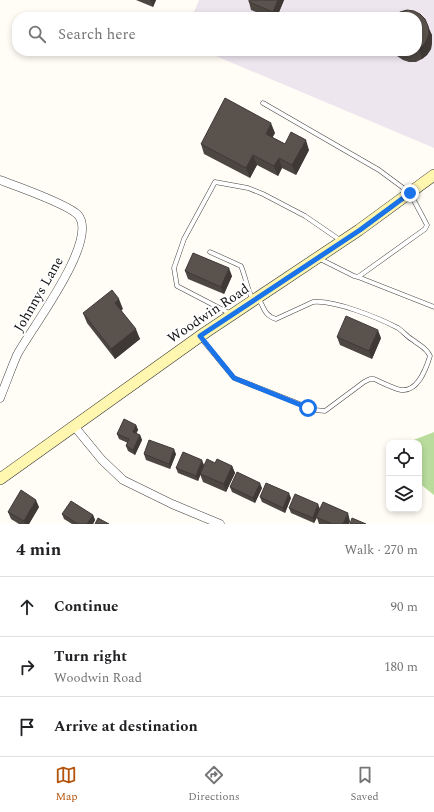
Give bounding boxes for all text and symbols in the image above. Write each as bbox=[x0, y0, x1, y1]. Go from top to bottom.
search box bbox=[12, 12, 422, 56]
icon: search bbox=[26, 23, 48, 45]
text: Search here bbox=[58, 23, 136, 46]
route end bbox=[401, 184, 419, 202]
street label: Johnnys Lane bbox=[8, 252, 69, 336]
street label: Woodwin Road bbox=[163, 278, 254, 349]
route start bbox=[299, 399, 317, 417]
map controls bbox=[386, 440, 422, 512]
button: locate bbox=[386, 440, 422, 476]
button: layers bbox=[386, 476, 422, 512]
text: 4 min bbox=[16, 537, 61, 563]
text: Walk · 270 m bbox=[344, 540, 418, 560]
text: Continue bbox=[54, 595, 119, 618]
icon: ahead bbox=[16, 596, 38, 618]
text: 90 m bbox=[391, 597, 418, 617]
text: Turn right bbox=[54, 645, 127, 668]
icon: right bbox=[16, 656, 38, 678]
text: 180 m bbox=[384, 657, 418, 677]
text: Woodwin Road bbox=[54, 668, 142, 688]
text: Arrive at destination bbox=[54, 715, 198, 738]
icon: arrive bbox=[16, 716, 38, 738]
tab: Map bbox=[55, 764, 78, 805]
tab: Directions bbox=[188, 764, 240, 805]
tab: Saved bbox=[350, 764, 379, 805]

